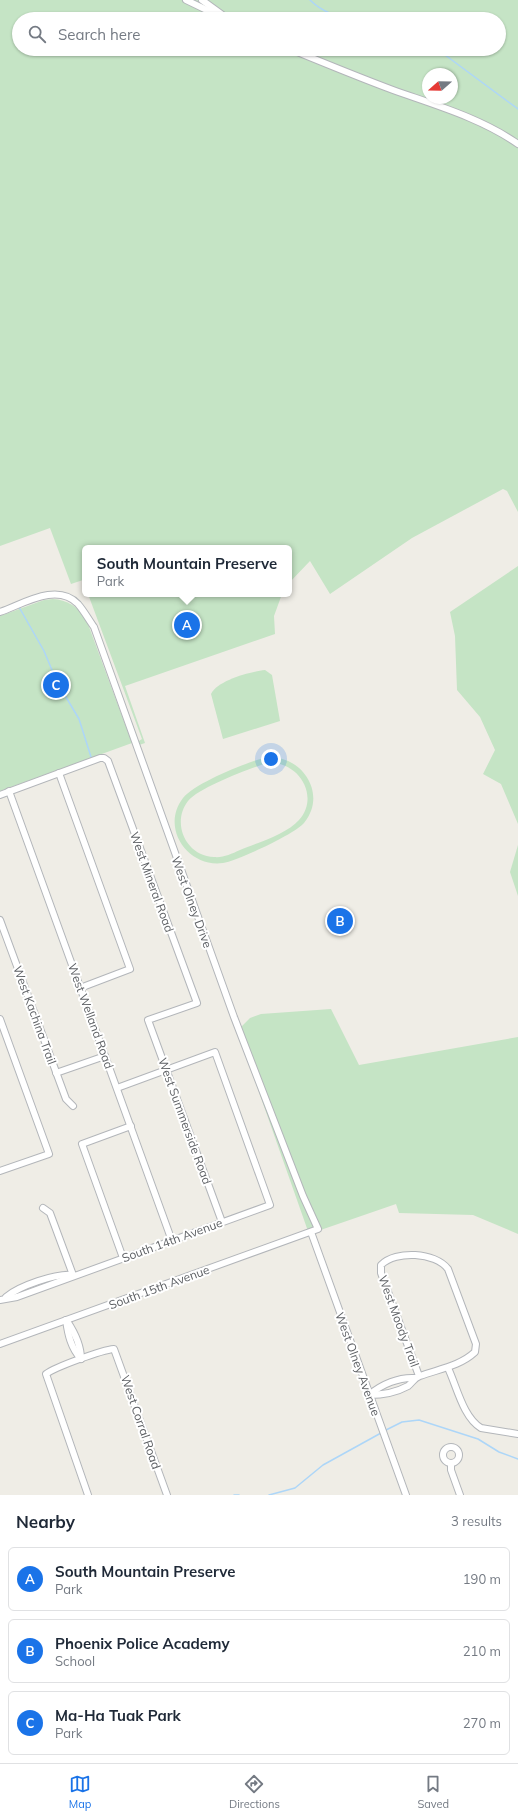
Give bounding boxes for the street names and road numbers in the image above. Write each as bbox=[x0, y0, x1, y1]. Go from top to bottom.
street label: West Mineral Road bbox=[127, 830, 177, 934]
street label: West Olney Drive bbox=[168, 854, 216, 950]
street label: West Welland Road bbox=[65, 961, 117, 1071]
street label: West Kachina Trail bbox=[10, 964, 60, 1066]
street label: West Summerside Road bbox=[155, 1056, 215, 1186]
street label: South 14th Avenue bbox=[120, 1215, 224, 1265]
street label: South 15th Avenue bbox=[107, 1262, 211, 1312]
street label: West Moody Trail bbox=[375, 1273, 423, 1369]
street label: West Olney Avenue bbox=[332, 1310, 384, 1418]
street label: West Corral Road bbox=[118, 1373, 164, 1471]

